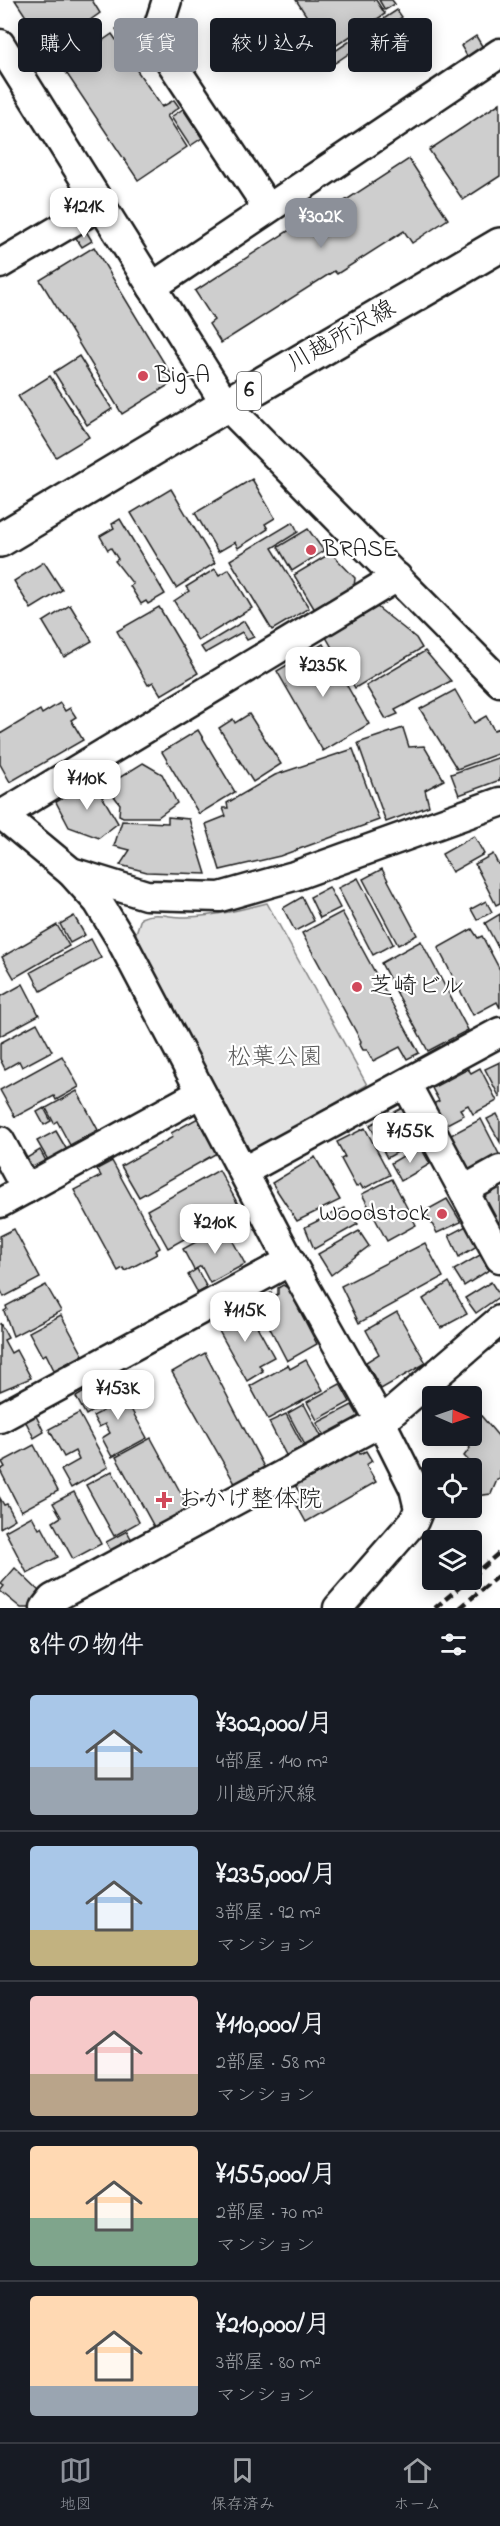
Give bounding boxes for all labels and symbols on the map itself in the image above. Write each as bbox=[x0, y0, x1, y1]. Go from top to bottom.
pin: ¥121K bbox=[42, 188, 126, 239]
pin: ¥302K bbox=[279, 198, 363, 249]
street label: 川越所沢線 bbox=[281, 292, 403, 382]
place label: Big-A bbox=[154, 359, 210, 394]
marker: Big-A bbox=[136, 369, 150, 383]
road number: 6 bbox=[237, 372, 261, 410]
place label: BRASE bbox=[322, 533, 397, 568]
marker: BRASE bbox=[304, 543, 318, 557]
pin: ¥235K bbox=[281, 647, 365, 698]
pin: ¥110K bbox=[45, 760, 129, 811]
place label: 芝崎ビル bbox=[369, 970, 465, 1005]
marker: 芝崎ビル bbox=[350, 980, 364, 994]
park label: 松葉公園 bbox=[227, 1041, 323, 1076]
pin: ¥155K bbox=[368, 1113, 452, 1164]
place label: Woodstock bbox=[319, 1197, 430, 1232]
pin: ¥210K bbox=[173, 1204, 257, 1255]
marker: Woodstock bbox=[435, 1207, 449, 1221]
pin: ¥115K bbox=[203, 1292, 287, 1343]
pin: ¥153K bbox=[76, 1370, 160, 1421]
north arrow bbox=[422, 1386, 482, 1446]
place label: おかげ整体院 bbox=[178, 1483, 322, 1518]
marker: おかげ整体院 bbox=[155, 1491, 173, 1509]

